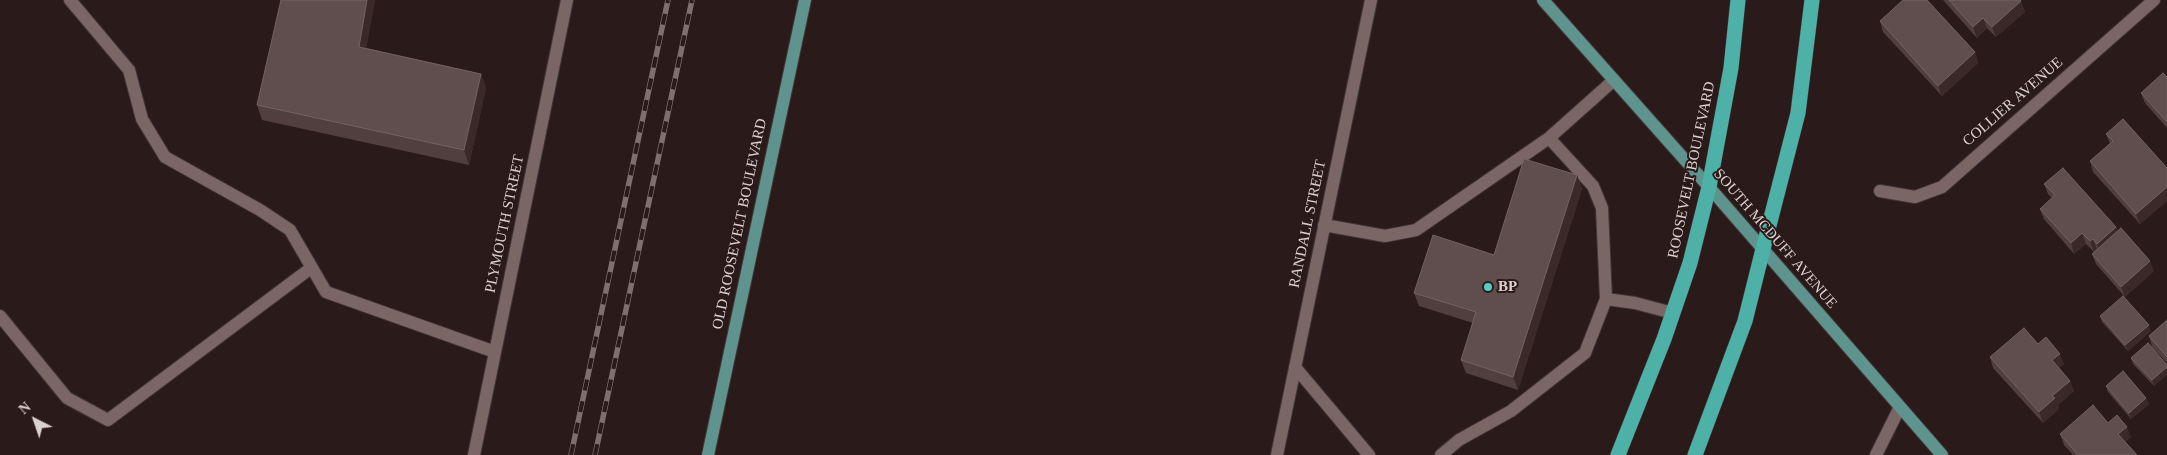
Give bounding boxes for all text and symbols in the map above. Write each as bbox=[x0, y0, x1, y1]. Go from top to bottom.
street label: COLLIER AVENUE bbox=[1959, 54, 2067, 150]
street label: ROOSEVELT BOULEVARD bbox=[1664, 80, 1720, 260]
street label: OLD ROOSEVELT BOULEVARD bbox=[709, 117, 771, 331]
street label: PLYMOUTH STREET bbox=[482, 153, 528, 295]
street label: RANDALL STREET bbox=[1286, 158, 1330, 290]
street label: SOUTH MCDUFF AVENUE bbox=[1710, 166, 1840, 312]
place label: BP bbox=[1498, 278, 1517, 296]
marker: BP bbox=[1482, 281, 1494, 293]
north arrow bbox=[10, 395, 60, 445]
text: N bbox=[16, 399, 34, 417]

